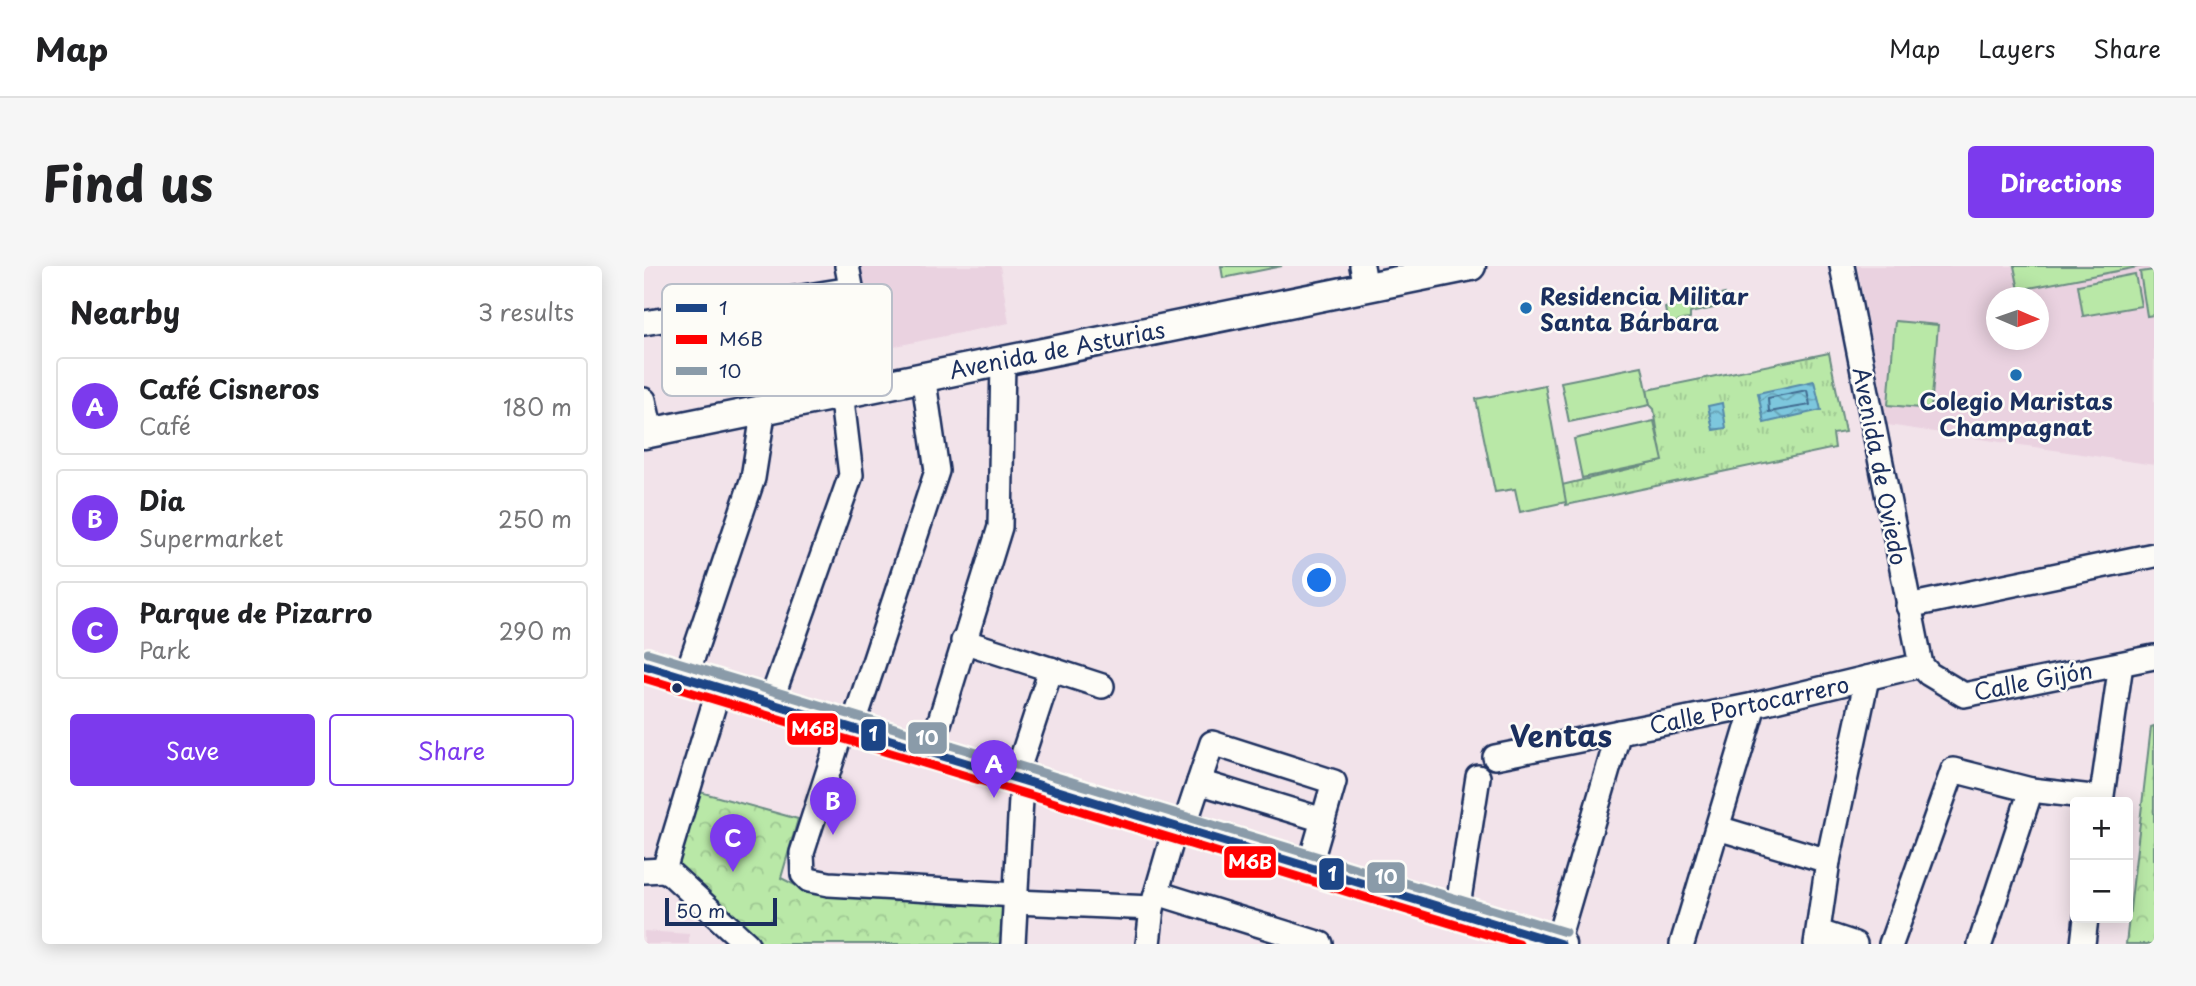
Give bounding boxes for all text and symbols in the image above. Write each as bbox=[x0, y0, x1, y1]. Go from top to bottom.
text: Map bbox=[35, 23, 108, 73]
text: Map bbox=[1889, 30, 1940, 66]
text: Layers bbox=[1978, 30, 2055, 66]
text: Share bbox=[2093, 30, 2161, 66]
text: Find us bbox=[42, 145, 213, 219]
button: Directions bbox=[1968, 146, 2154, 218]
place label: Residencia Militar Santa Bárbara bbox=[1540, 278, 1749, 339]
legend bbox=[662, 284, 892, 396]
north arrow bbox=[1986, 287, 2049, 350]
text: Nearby bbox=[70, 289, 180, 334]
text: 1 bbox=[719, 293, 728, 321]
text: 3 results bbox=[478, 294, 574, 329]
marker: Residencia Militar Santa Bárbara bbox=[1518, 300, 1534, 316]
street label: Avenida de Asturias bbox=[946, 311, 1168, 387]
text: M6B bbox=[719, 324, 763, 352]
text: 10 bbox=[719, 356, 741, 384]
street label: Avenida de Oviedo bbox=[1845, 364, 1917, 568]
marker: Colegio Maristas Champagnat bbox=[2008, 367, 2024, 383]
text: Café Cisneros bbox=[139, 369, 319, 408]
place label: Colegio Maristas Champagnat bbox=[1919, 383, 2113, 444]
text: A bbox=[86, 389, 104, 424]
text: 180 m bbox=[503, 389, 572, 424]
text: Café bbox=[139, 408, 191, 443]
text: Dia bbox=[139, 481, 185, 520]
text: B bbox=[87, 501, 103, 536]
text: 250 m bbox=[498, 501, 572, 536]
text: Supermarket bbox=[139, 520, 283, 555]
your location bbox=[1302, 563, 1336, 597]
text: Parque de Pizarro bbox=[139, 593, 372, 632]
text: C bbox=[86, 613, 104, 648]
text: 290 m bbox=[499, 613, 572, 648]
text: Park bbox=[139, 632, 190, 667]
street label: Calle Gijón bbox=[1971, 651, 2095, 709]
street label: Calle Portocarrero bbox=[1646, 666, 1852, 742]
unlabelled marker bbox=[670, 681, 684, 695]
line badge: M6B bbox=[786, 712, 839, 746]
district label: Ventas bbox=[1510, 712, 1612, 757]
button: Save bbox=[70, 714, 315, 786]
button: Share bbox=[329, 714, 574, 786]
text: M6B bbox=[791, 714, 835, 742]
line badge: 1 bbox=[860, 718, 887, 752]
text: 1 bbox=[868, 719, 878, 747]
line badge: 10 bbox=[907, 721, 948, 755]
text: 10 bbox=[915, 723, 939, 751]
pin: A bbox=[971, 740, 1017, 798]
pin: B bbox=[810, 777, 856, 835]
map controls bbox=[2070, 797, 2133, 923]
button: + bbox=[2070, 797, 2133, 860]
pin: C bbox=[710, 814, 756, 872]
line badge: M6B bbox=[1223, 845, 1277, 879]
text: M6B bbox=[1228, 847, 1272, 875]
line badge: 1 bbox=[1318, 857, 1345, 891]
text: 1 bbox=[1327, 859, 1337, 887]
button: − bbox=[2070, 860, 2133, 923]
line badge: 10 bbox=[1366, 861, 1406, 894]
text: 10 bbox=[1374, 862, 1398, 890]
scale bar bbox=[665, 895, 777, 927]
text: 50 m bbox=[676, 896, 725, 924]

